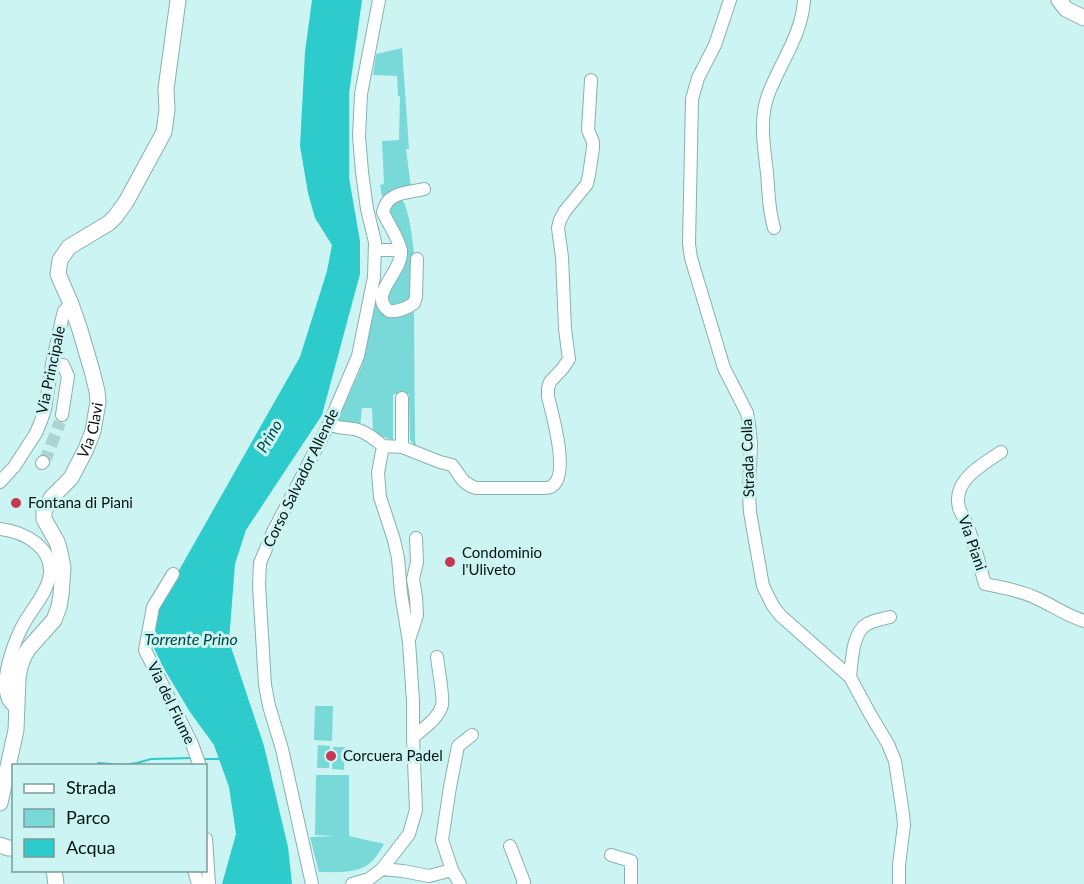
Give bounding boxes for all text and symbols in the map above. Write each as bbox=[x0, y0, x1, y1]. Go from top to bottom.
street label: Via Principale bbox=[32, 324, 68, 415]
street label: Via Clavi bbox=[73, 401, 106, 461]
street label: Corso Salvador Allende bbox=[259, 405, 342, 550]
water label: Prino bbox=[252, 416, 285, 456]
street label: Strada Colla bbox=[737, 418, 757, 498]
place label: Fontana di Piani bbox=[28, 493, 133, 511]
marker: Fontana di Piani bbox=[9, 496, 23, 510]
street label: Via Piani bbox=[955, 513, 991, 573]
place label: Condominio l'Uliveto bbox=[462, 543, 542, 578]
marker: Condominio l'Uliveto bbox=[443, 555, 457, 569]
water label: Torrente Prino bbox=[144, 629, 238, 648]
street label: Via del Fiume bbox=[144, 658, 200, 747]
place label: Corcuera Padel bbox=[343, 746, 443, 764]
marker: Corcuera Padel bbox=[324, 749, 338, 763]
legend bbox=[12, 764, 207, 872]
text: Strada bbox=[66, 776, 116, 798]
text: Parco bbox=[66, 806, 110, 828]
text: Acqua bbox=[66, 836, 115, 858]

